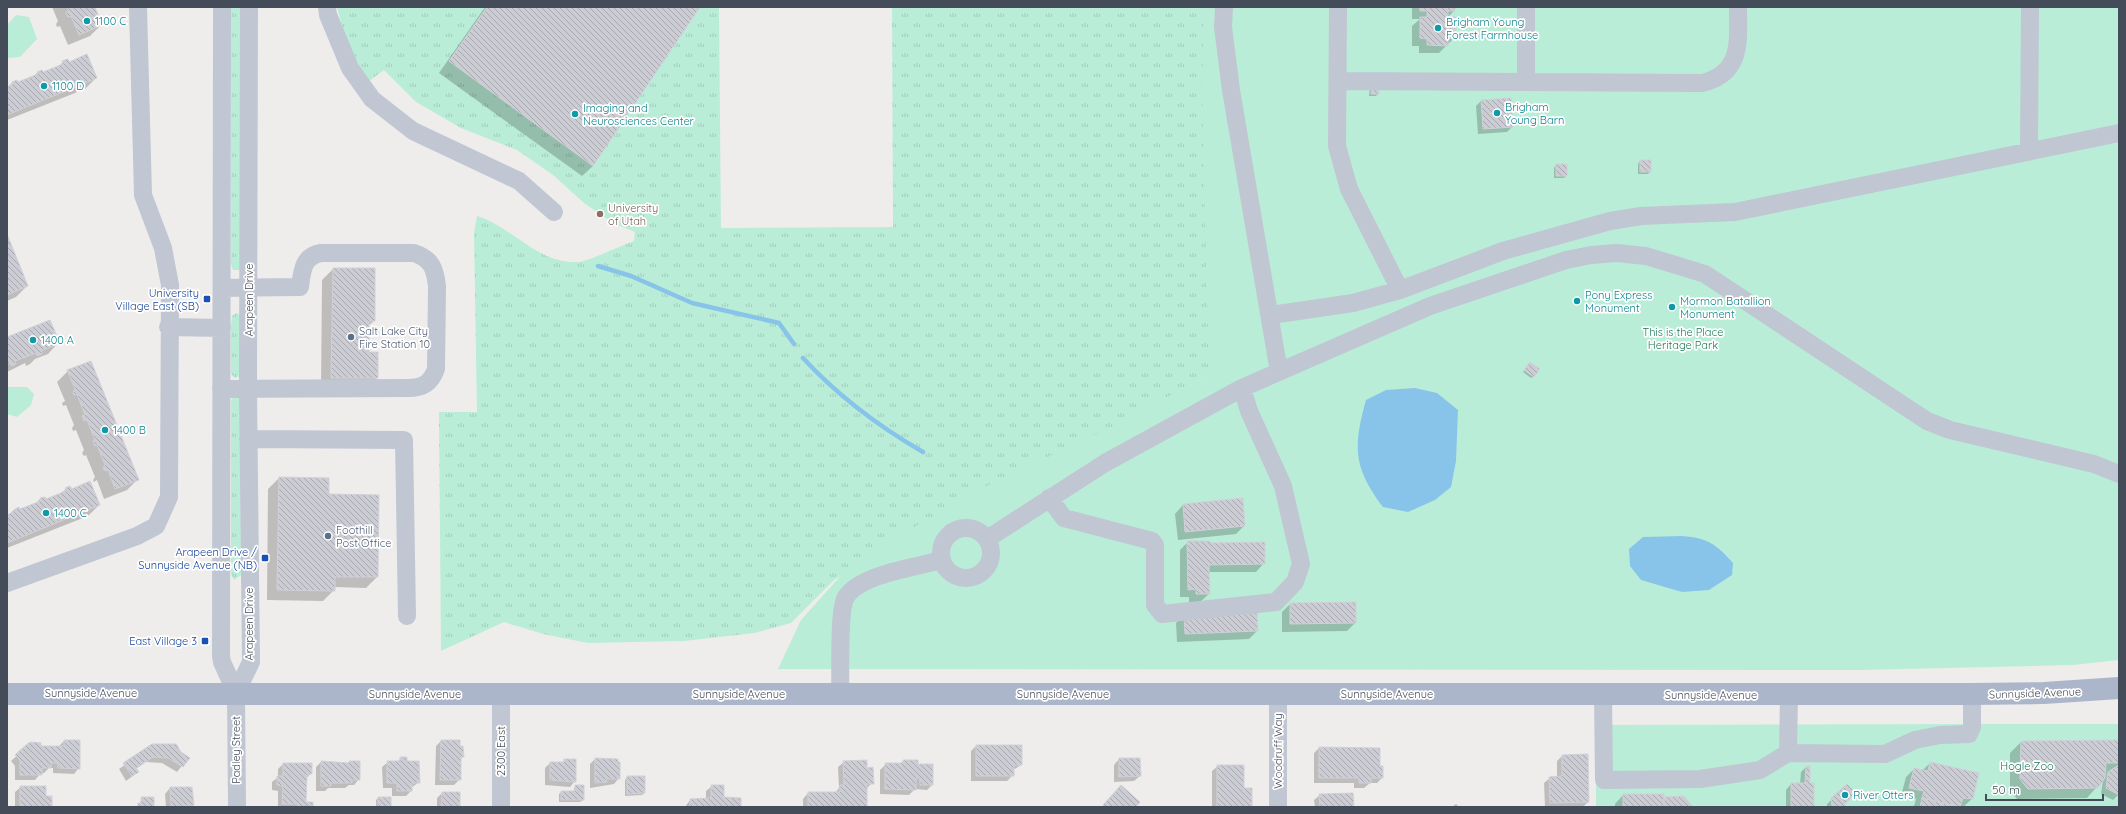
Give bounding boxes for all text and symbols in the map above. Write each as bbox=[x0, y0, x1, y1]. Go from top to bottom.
place label: 1100 C bbox=[95, 14, 126, 28]
place label: Brigham Young Forest Farmhouse bbox=[1446, 15, 1538, 42]
marker: 1100 C bbox=[82, 16, 92, 26]
marker: Brigham Young Forest Farmhouse bbox=[1433, 23, 1443, 33]
place label: 1100 D bbox=[52, 79, 84, 93]
marker: 1100 D bbox=[39, 81, 49, 91]
place label: Brigham Young Barn bbox=[1505, 100, 1564, 127]
place label: Imaging and Neurosciences Center bbox=[583, 101, 695, 128]
marker: Brigham Young Barn bbox=[1492, 108, 1502, 118]
marker: Imaging and Neurosciences Center bbox=[570, 109, 580, 119]
place label: University of Utah bbox=[608, 201, 658, 228]
marker: University of Utah bbox=[595, 209, 605, 219]
street label: Arapeen Drive bbox=[242, 264, 256, 336]
place label: University Village East (SB) bbox=[115, 286, 199, 313]
place label: Pony Express Monument bbox=[1585, 288, 1652, 315]
marker: University Village East (SB) bbox=[202, 294, 212, 304]
place label: Mormon Batallion Monument bbox=[1680, 294, 1771, 321]
marker: Pony Express Monument bbox=[1572, 296, 1582, 306]
marker: Mormon Batallion Monument bbox=[1667, 302, 1677, 312]
place label: Salt Lake City Fire Station 10 bbox=[359, 324, 430, 351]
park label: This is the Place Heritage Park bbox=[1643, 325, 1723, 352]
marker: Salt Lake City Fire Station 10 bbox=[346, 332, 356, 342]
place label: 1400 A bbox=[41, 333, 74, 347]
marker: 1400 A bbox=[28, 335, 38, 345]
place label: 1400 B bbox=[113, 423, 146, 437]
marker: 1400 B bbox=[100, 425, 110, 435]
place label: 1400 C bbox=[54, 506, 87, 520]
marker: 1400 C bbox=[41, 508, 51, 518]
place label: Foothill Post Office bbox=[336, 523, 392, 550]
marker: Foothill Post Office bbox=[323, 531, 333, 541]
place label: Arapeen Drive / Sunnyside Avenue (NB) bbox=[138, 545, 257, 572]
marker: Arapeen Drive / Sunnyside Avenue (NB) bbox=[260, 553, 270, 563]
street label: Arapeen Drive bbox=[242, 588, 256, 660]
place label: East Village 3 bbox=[129, 634, 197, 648]
marker: East Village 3 bbox=[200, 636, 210, 646]
street label: Sunnyside Avenue bbox=[1989, 684, 2081, 702]
street label: Sunnyside Avenue bbox=[45, 686, 137, 700]
street label: Sunnyside Avenue bbox=[369, 687, 461, 701]
street label: Sunnyside Avenue bbox=[693, 687, 785, 701]
street label: Sunnyside Avenue bbox=[1017, 687, 1109, 701]
street label: Sunnyside Avenue bbox=[1341, 687, 1433, 701]
street label: Sunnyside Avenue bbox=[1665, 688, 1757, 702]
street label: Woodruff Way bbox=[1271, 713, 1285, 789]
street label: Padley Street bbox=[229, 716, 243, 784]
street label: 2300 East bbox=[494, 726, 508, 776]
park label: Hogle Zoo bbox=[2000, 759, 2054, 773]
scale bar bbox=[1986, 776, 2103, 802]
text: 50 m bbox=[1992, 782, 2020, 797]
place label: River Otters bbox=[1853, 788, 1913, 802]
marker: River Otters bbox=[1840, 790, 1850, 800]

